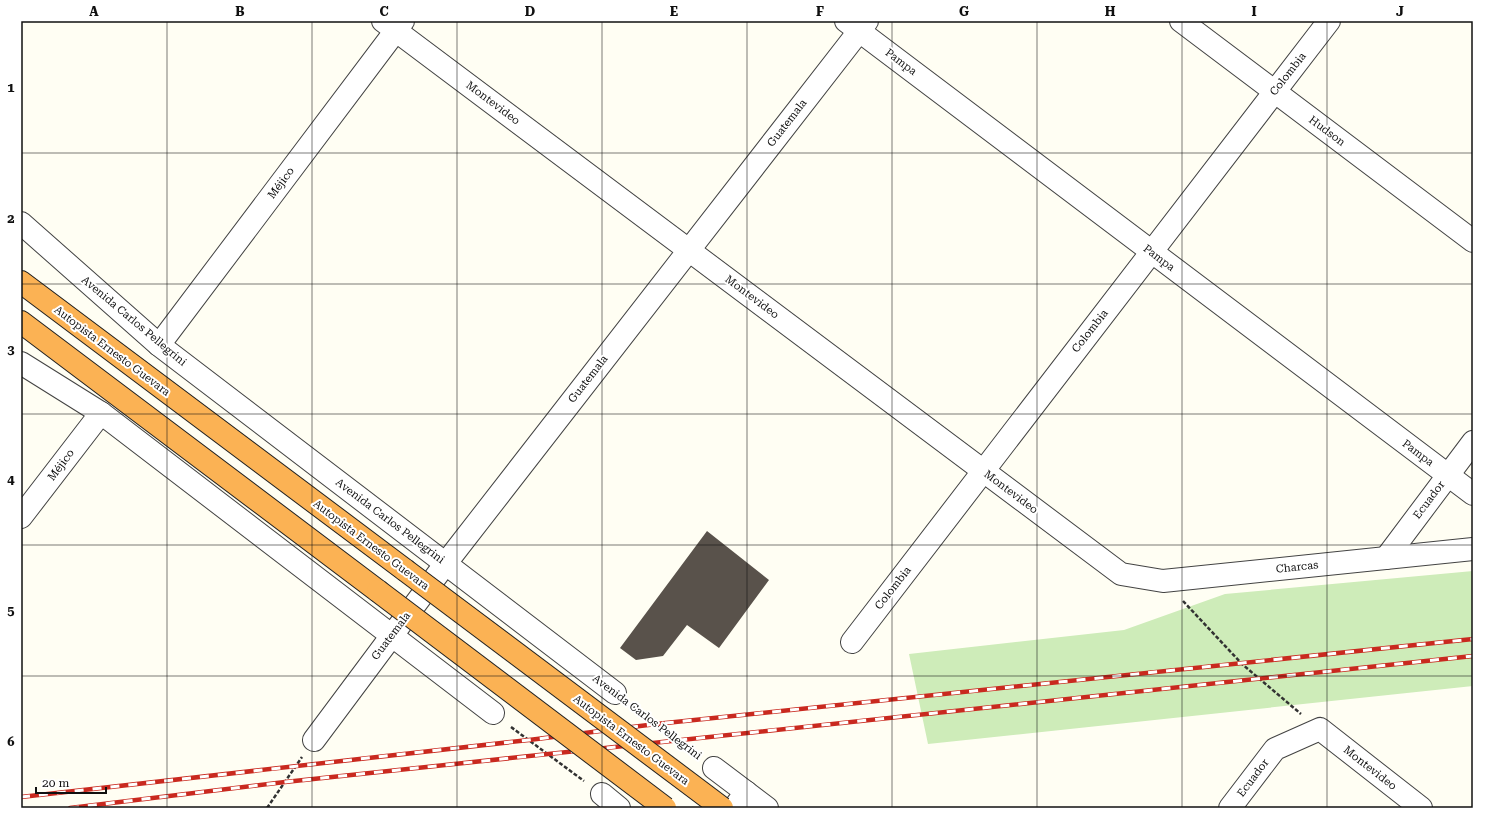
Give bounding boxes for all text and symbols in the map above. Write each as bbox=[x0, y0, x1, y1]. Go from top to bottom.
text: A bbox=[89, 4, 99, 19]
text: B bbox=[235, 4, 245, 19]
text: C bbox=[379, 4, 389, 19]
text: D bbox=[525, 4, 535, 19]
text: E bbox=[670, 4, 678, 19]
text: F bbox=[816, 4, 824, 19]
text: G bbox=[959, 4, 969, 19]
text: H bbox=[1105, 4, 1116, 19]
text: I bbox=[1251, 4, 1257, 19]
text: J bbox=[1396, 4, 1404, 19]
street label: Pampa bbox=[883, 46, 919, 78]
street label: Colombia bbox=[1267, 50, 1309, 98]
street label: Montevideo bbox=[464, 79, 523, 128]
text: 1 bbox=[7, 80, 15, 95]
street label: Guatemala bbox=[764, 97, 810, 149]
street label: Hudson bbox=[1306, 113, 1348, 149]
street label: Méjico bbox=[265, 164, 297, 201]
text: 2 bbox=[7, 211, 15, 226]
street label: Pampa bbox=[1141, 242, 1177, 274]
street label: Avenida Carlos Pellegrini bbox=[79, 273, 189, 369]
street label: Montevideo bbox=[723, 273, 782, 322]
street label: Autopista Ernesto Guevara bbox=[52, 303, 172, 399]
street label: Colombia bbox=[1069, 307, 1111, 355]
text: 3 bbox=[7, 342, 15, 357]
street label: Guatemala bbox=[565, 353, 611, 405]
street label: Pampa bbox=[1400, 437, 1436, 469]
street label: Méjico bbox=[45, 446, 77, 483]
street label: Montevideo bbox=[982, 468, 1041, 517]
text: 4 bbox=[7, 472, 15, 487]
street label: Avenida Carlos Pellegrini bbox=[333, 476, 447, 566]
street label: Ecuador bbox=[1410, 478, 1448, 522]
street label: Autopista Ernesto Guevara bbox=[311, 497, 431, 593]
street label: Charcas bbox=[1275, 558, 1319, 576]
street label: Colombia bbox=[872, 564, 914, 612]
text: 5 bbox=[7, 603, 15, 618]
street label: Guatemala bbox=[369, 609, 413, 663]
street label: Avenida Carlos Pellegrini bbox=[590, 672, 704, 762]
street label: Autopista Ernesto Guevara bbox=[571, 692, 691, 788]
text: 6 bbox=[7, 734, 15, 749]
street label: Montevideo bbox=[1341, 743, 1399, 793]
street label: Ecuador bbox=[1234, 756, 1272, 800]
scale bar bbox=[36, 769, 106, 795]
text: 20 m bbox=[42, 776, 69, 790]

